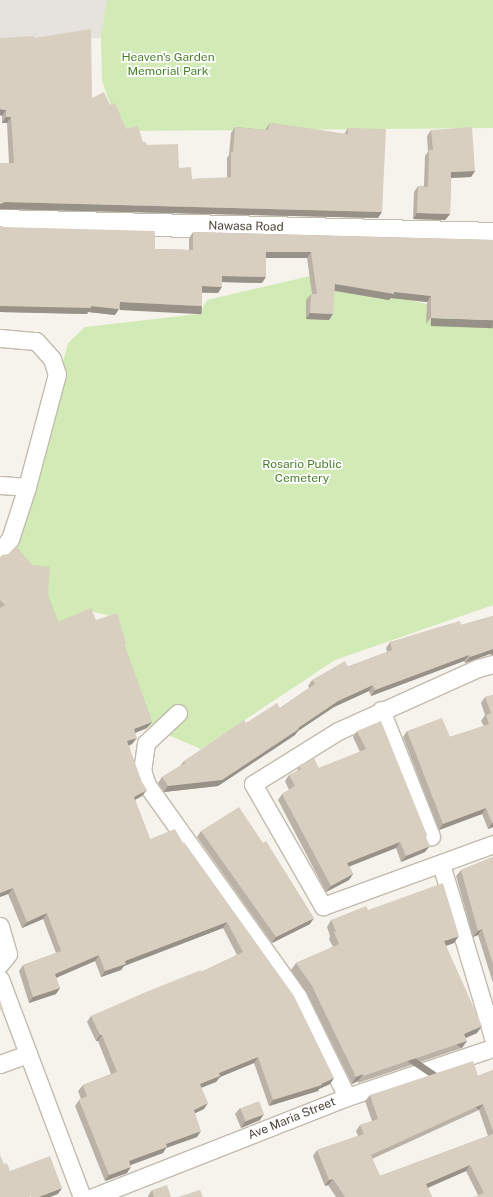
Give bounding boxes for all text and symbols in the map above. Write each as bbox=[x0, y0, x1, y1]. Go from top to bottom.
park label: Heaven's Garden Memorial Park bbox=[121, 51, 215, 79]
street label: Nawasa Road bbox=[208, 219, 284, 235]
park label: Rosario Public Cemetery bbox=[262, 458, 342, 486]
street label: Ave Maria Street bbox=[246, 1095, 338, 1143]

